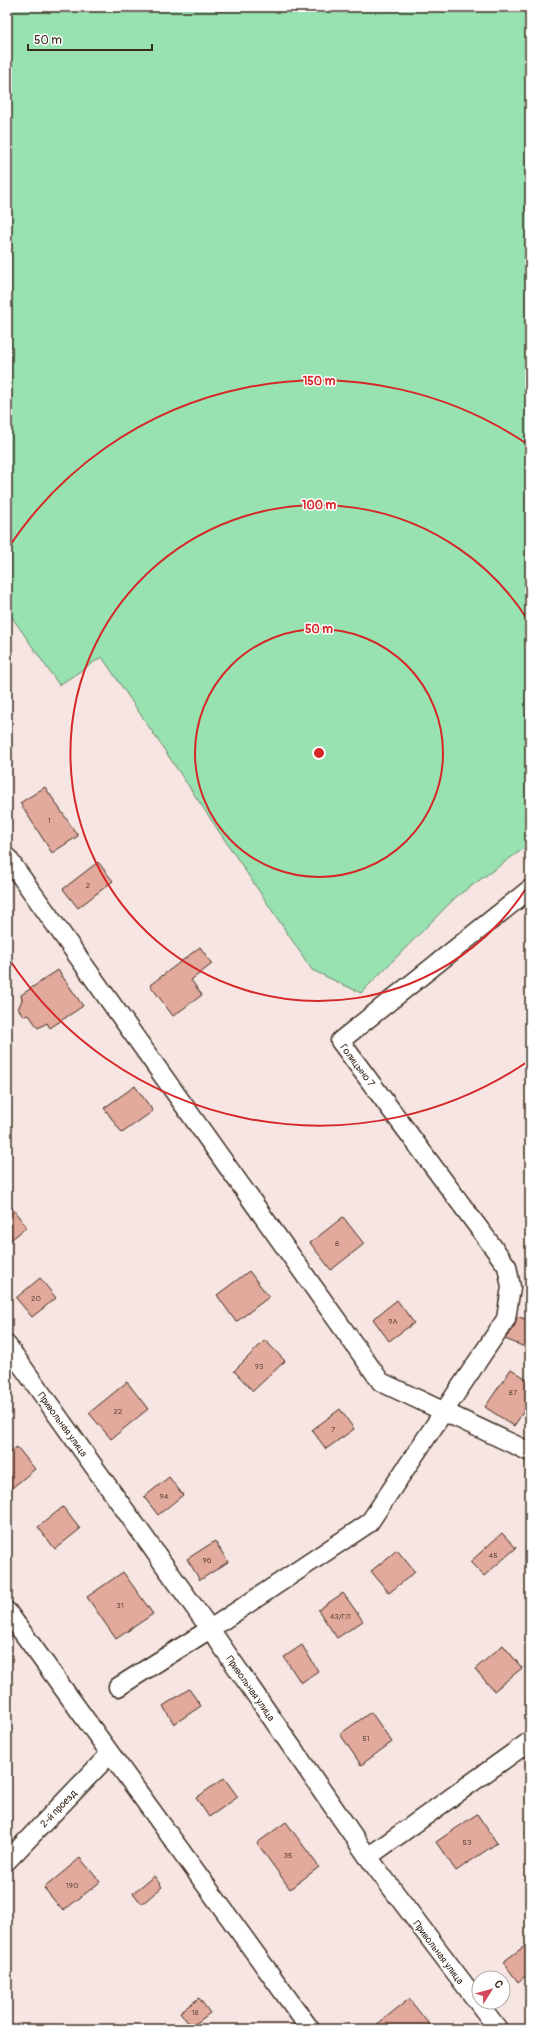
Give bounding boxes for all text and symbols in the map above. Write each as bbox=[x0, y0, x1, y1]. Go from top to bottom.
scale bar bbox=[28, 26, 152, 52]
text: 50 m bbox=[34, 33, 62, 48]
text: 150 m bbox=[303, 374, 336, 389]
text: 100 m bbox=[302, 498, 337, 513]
text: 50 m bbox=[305, 622, 333, 637]
centre of rings bbox=[312, 746, 326, 760]
house number: 1 bbox=[47, 816, 51, 825]
house number: 2 bbox=[86, 881, 91, 890]
street label: Голицыно 7 bbox=[337, 1042, 378, 1090]
house number: 8 bbox=[335, 1239, 339, 1248]
house number: 20 bbox=[31, 1294, 42, 1303]
house number: 9А bbox=[388, 1317, 398, 1326]
house number: 93 bbox=[255, 1362, 264, 1371]
house number: 87 bbox=[509, 1388, 518, 1397]
street label: Привольная улица bbox=[35, 1390, 90, 1459]
house number: 22 bbox=[114, 1407, 123, 1416]
house number: 7 bbox=[331, 1425, 336, 1434]
house number: 94 bbox=[160, 1492, 169, 1501]
house number: 45 bbox=[489, 1551, 497, 1560]
house number: 96 bbox=[203, 1556, 212, 1565]
house number: 31 bbox=[116, 1601, 124, 1610]
house number: 43/ГЛ bbox=[330, 1612, 351, 1621]
street label: Привольная улица bbox=[223, 1654, 277, 1724]
house number: 51 bbox=[362, 1734, 370, 1743]
street label: 2-й проезд bbox=[38, 1787, 80, 1830]
house number: 53 bbox=[463, 1838, 472, 1847]
house number: 35 bbox=[284, 1851, 292, 1860]
house number: 190 bbox=[66, 1881, 79, 1890]
street label: Привольная улица bbox=[410, 1918, 466, 1987]
north arrow bbox=[471, 1970, 511, 2010]
text: С bbox=[491, 1978, 506, 1991]
house number: 18 bbox=[191, 2008, 199, 2017]

